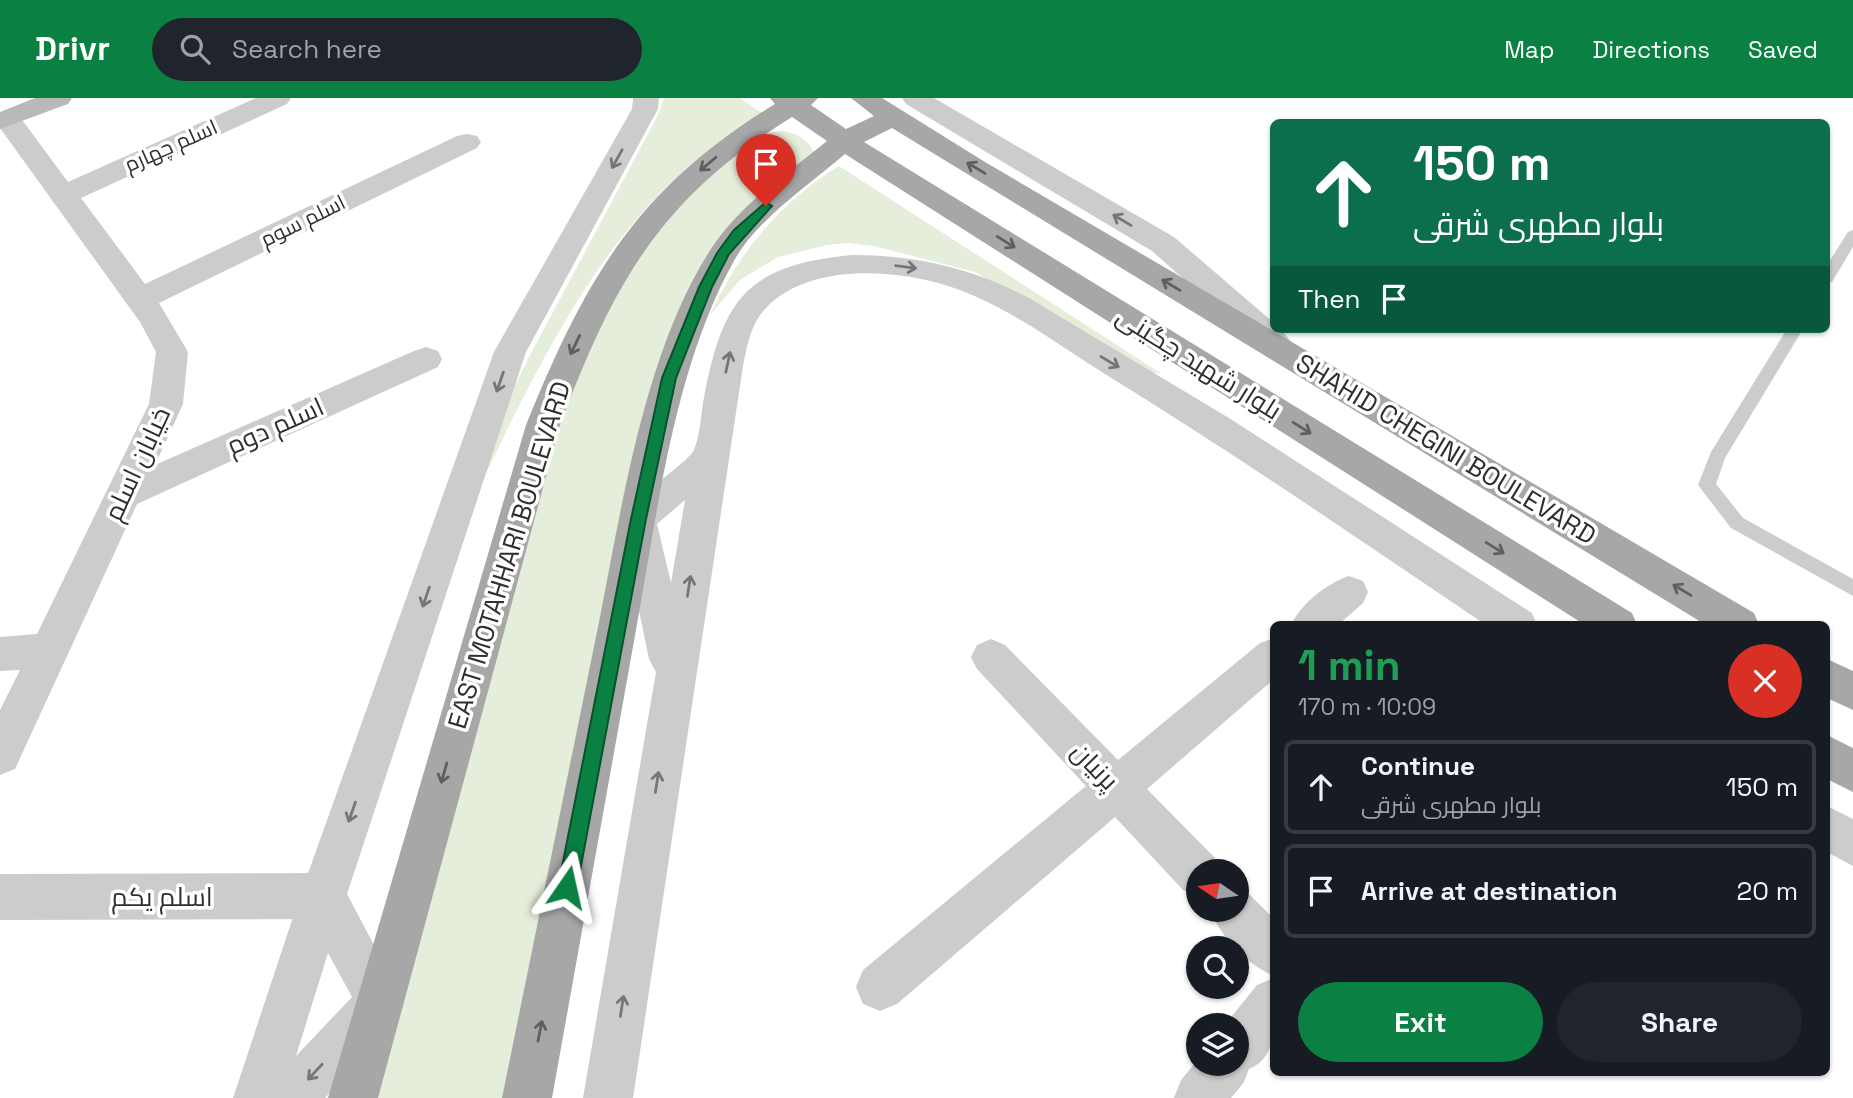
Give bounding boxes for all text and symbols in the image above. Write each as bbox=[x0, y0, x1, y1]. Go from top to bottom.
search box bbox=[152, 18, 642, 81]
text: Drivr bbox=[35, 28, 110, 70]
icon: search bbox=[176, 30, 214, 68]
text: Search here bbox=[232, 32, 382, 66]
text: Map bbox=[1504, 34, 1554, 65]
text: Directions bbox=[1592, 34, 1710, 65]
text: Saved bbox=[1748, 34, 1818, 65]
street label: اسلم چهارم bbox=[120, 113, 222, 179]
text: 150 m bbox=[1413, 132, 1551, 194]
pin bbox=[736, 134, 796, 206]
icon: arrive bbox=[747, 145, 785, 183]
icon: ahead bbox=[1298, 147, 1389, 238]
one-way arrow bbox=[610, 149, 624, 169]
one-way arrow bbox=[700, 156, 718, 171]
one-way arrow bbox=[966, 161, 986, 175]
street label: اسلم سوم bbox=[256, 188, 350, 254]
text: بلوار مطهری شرقی bbox=[1413, 204, 1664, 244]
one-way arrow bbox=[1113, 213, 1133, 227]
one-way arrow bbox=[995, 236, 1015, 250]
one-way arrow bbox=[894, 261, 916, 274]
one-way arrow bbox=[1161, 277, 1181, 291]
icon: arrive bbox=[1375, 280, 1413, 318]
text: Then bbox=[1298, 282, 1361, 316]
street label: بلوار شهید چگینی bbox=[1110, 299, 1288, 427]
one-way arrow bbox=[568, 335, 581, 356]
street label: SHAHID CHEGINI BOULEVARD bbox=[1290, 346, 1602, 552]
one-way arrow bbox=[722, 351, 735, 374]
one-way arrow bbox=[1100, 355, 1120, 369]
one-way arrow bbox=[493, 370, 505, 392]
street label: EAST MOTAHHARI BOULEVARD bbox=[440, 377, 578, 733]
street label: اسلم دوم bbox=[221, 389, 330, 463]
street label: خیابان اسلم bbox=[96, 402, 179, 527]
one-way arrow bbox=[1292, 421, 1312, 435]
one-way arrow bbox=[1485, 542, 1505, 556]
one-way arrow bbox=[683, 575, 696, 598]
one-way arrow bbox=[1672, 582, 1692, 596]
one-way arrow bbox=[419, 586, 432, 608]
text: 1 min bbox=[1298, 639, 1401, 692]
button: close bbox=[1728, 644, 1802, 718]
text: 170 m · 10:09 bbox=[1298, 692, 1436, 722]
street label: پرنیان bbox=[1064, 735, 1126, 797]
text: Continue bbox=[1361, 749, 1475, 783]
one-way arrow bbox=[437, 762, 450, 784]
icon: ahead bbox=[1302, 768, 1340, 806]
text: 150 m bbox=[1726, 770, 1798, 804]
one-way arrow bbox=[651, 771, 664, 794]
text: بلوار مطهری شرقی bbox=[1361, 790, 1541, 820]
one-way arrow bbox=[345, 801, 358, 823]
position arrow bbox=[530, 850, 604, 924]
north arrow bbox=[1186, 859, 1250, 922]
map controls bbox=[1186, 859, 1249, 1076]
icon: arrive bbox=[1302, 872, 1340, 910]
text: Arrive at destination bbox=[1361, 874, 1618, 908]
text: 20 m bbox=[1737, 874, 1798, 908]
street label: اسلم یکم bbox=[111, 880, 213, 915]
button: search bbox=[1186, 936, 1249, 999]
button: Exit bbox=[1298, 982, 1543, 1062]
button: Share bbox=[1557, 982, 1802, 1062]
one-way arrow bbox=[616, 995, 629, 1018]
button: layers bbox=[1186, 1013, 1249, 1076]
one-way arrow bbox=[533, 1020, 547, 1043]
one-way arrow bbox=[307, 1063, 323, 1081]

